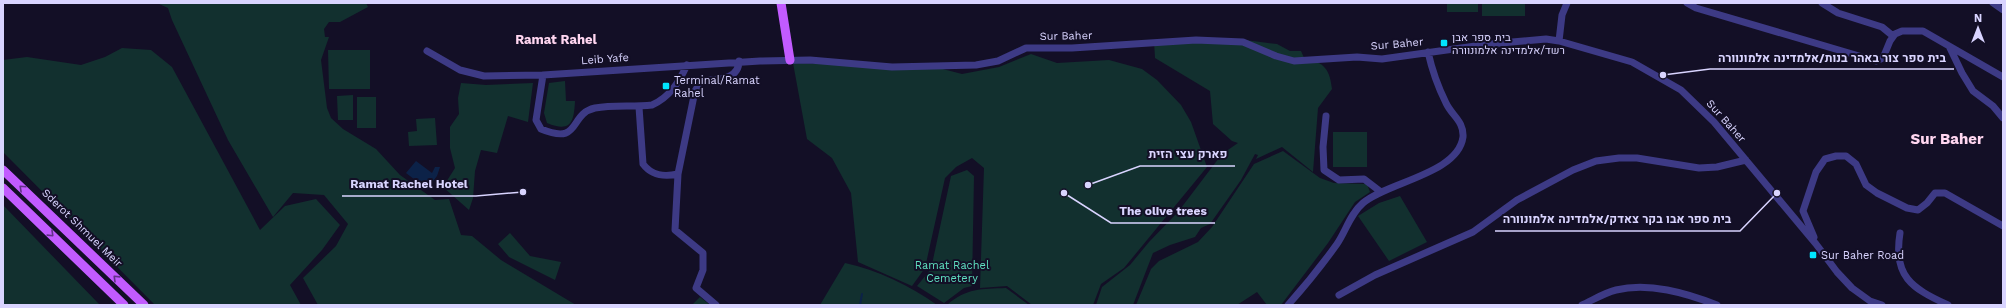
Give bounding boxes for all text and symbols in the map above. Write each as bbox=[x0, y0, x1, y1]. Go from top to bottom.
north arrow bbox=[1958, 8, 1998, 48]
text: N bbox=[1974, 12, 1982, 25]
street label: Sur Baher bbox=[1039, 29, 1093, 43]
place label: בית ספר אבן רשד/אלמדינה אלמונוורה bbox=[1452, 31, 1565, 57]
district label: Ramat Rahel bbox=[515, 32, 598, 47]
street label: Sur Baher bbox=[1370, 35, 1424, 53]
marker: בית ספר אבן רשד/אלמדינה אלמונוורה bbox=[1439, 38, 1449, 48]
callout: בית ספר צור באהר בנות/אלמדינה אלמונוורה bbox=[1710, 45, 1954, 69]
street label: Leib Yafe bbox=[581, 51, 629, 67]
text: בית ספר צור באהר בנות/אלמדינה אלמונוורה bbox=[1718, 51, 1946, 65]
place label: Terminal/Ramat Rahel bbox=[674, 74, 760, 100]
marker: Terminal/Ramat Rahel bbox=[661, 81, 671, 91]
street label: Sur Baher bbox=[1703, 97, 1749, 145]
district label: Sur Baher bbox=[1911, 130, 1984, 148]
callout: פארק עצי הזית bbox=[1140, 142, 1235, 166]
text: פארק עצי הזית bbox=[1148, 147, 1228, 161]
callout: Ramat Rachel Hotel bbox=[342, 172, 476, 196]
text: Ramat Rachel Hotel bbox=[350, 177, 468, 191]
one-way arrow bbox=[19, 185, 27, 192]
street label: Sderot Shmuel Meir bbox=[39, 186, 125, 270]
callout: The olive trees bbox=[1111, 199, 1215, 223]
text: The olive trees bbox=[1119, 204, 1207, 218]
callout: בית ספר אבו בקר צאדק/אלמדינה אלמונוורה bbox=[1495, 207, 1740, 231]
text: בית ספר אבו בקר צאדק/אלמדינה אלמונוורה bbox=[1503, 212, 1732, 226]
one-way arrow bbox=[47, 229, 54, 236]
place label: Sur Baher Road bbox=[1821, 249, 1904, 262]
marker: Sur Baher Road bbox=[1808, 250, 1818, 260]
park label: Ramat Rachel Cemetery bbox=[915, 259, 990, 285]
one-way arrow bbox=[113, 275, 121, 282]

